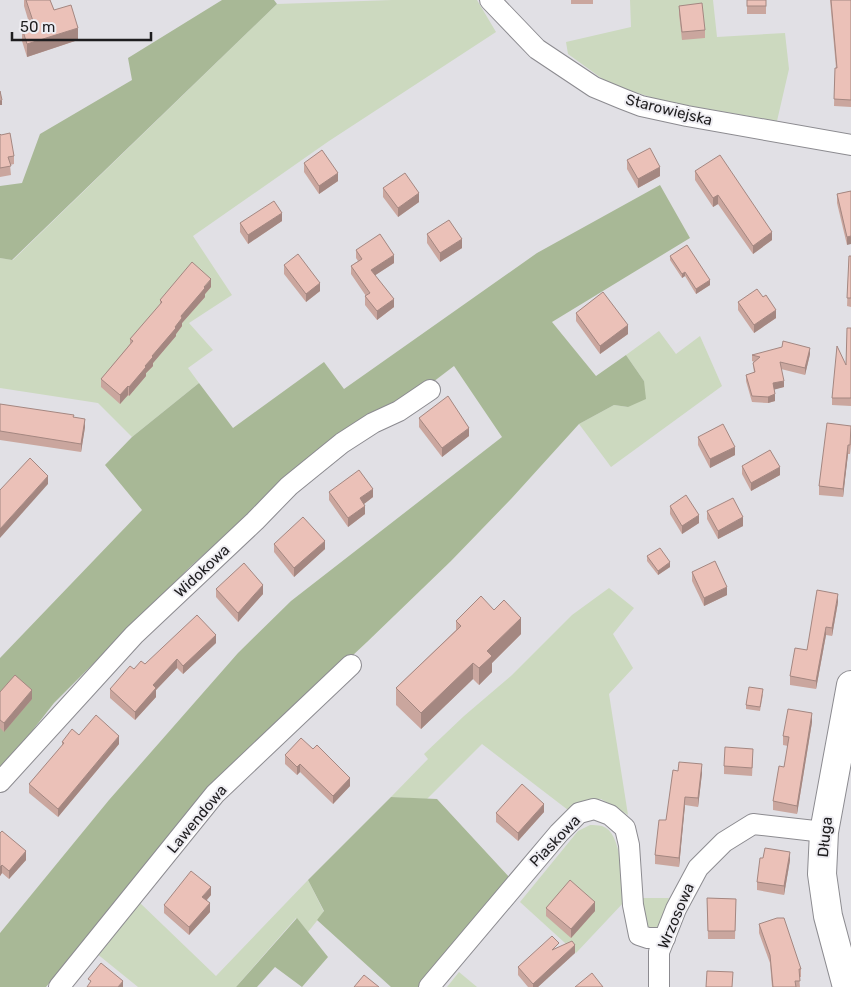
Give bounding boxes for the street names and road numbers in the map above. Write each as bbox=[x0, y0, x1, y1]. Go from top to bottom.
street label: Starowiejska bbox=[624, 91, 714, 129]
street label: Widokowa bbox=[171, 541, 233, 601]
street label: Lawendowa bbox=[163, 781, 231, 857]
street label: Piaskowa bbox=[526, 811, 584, 871]
street label: Długa bbox=[814, 816, 836, 858]
street label: Wrzosowa bbox=[654, 880, 698, 952]

